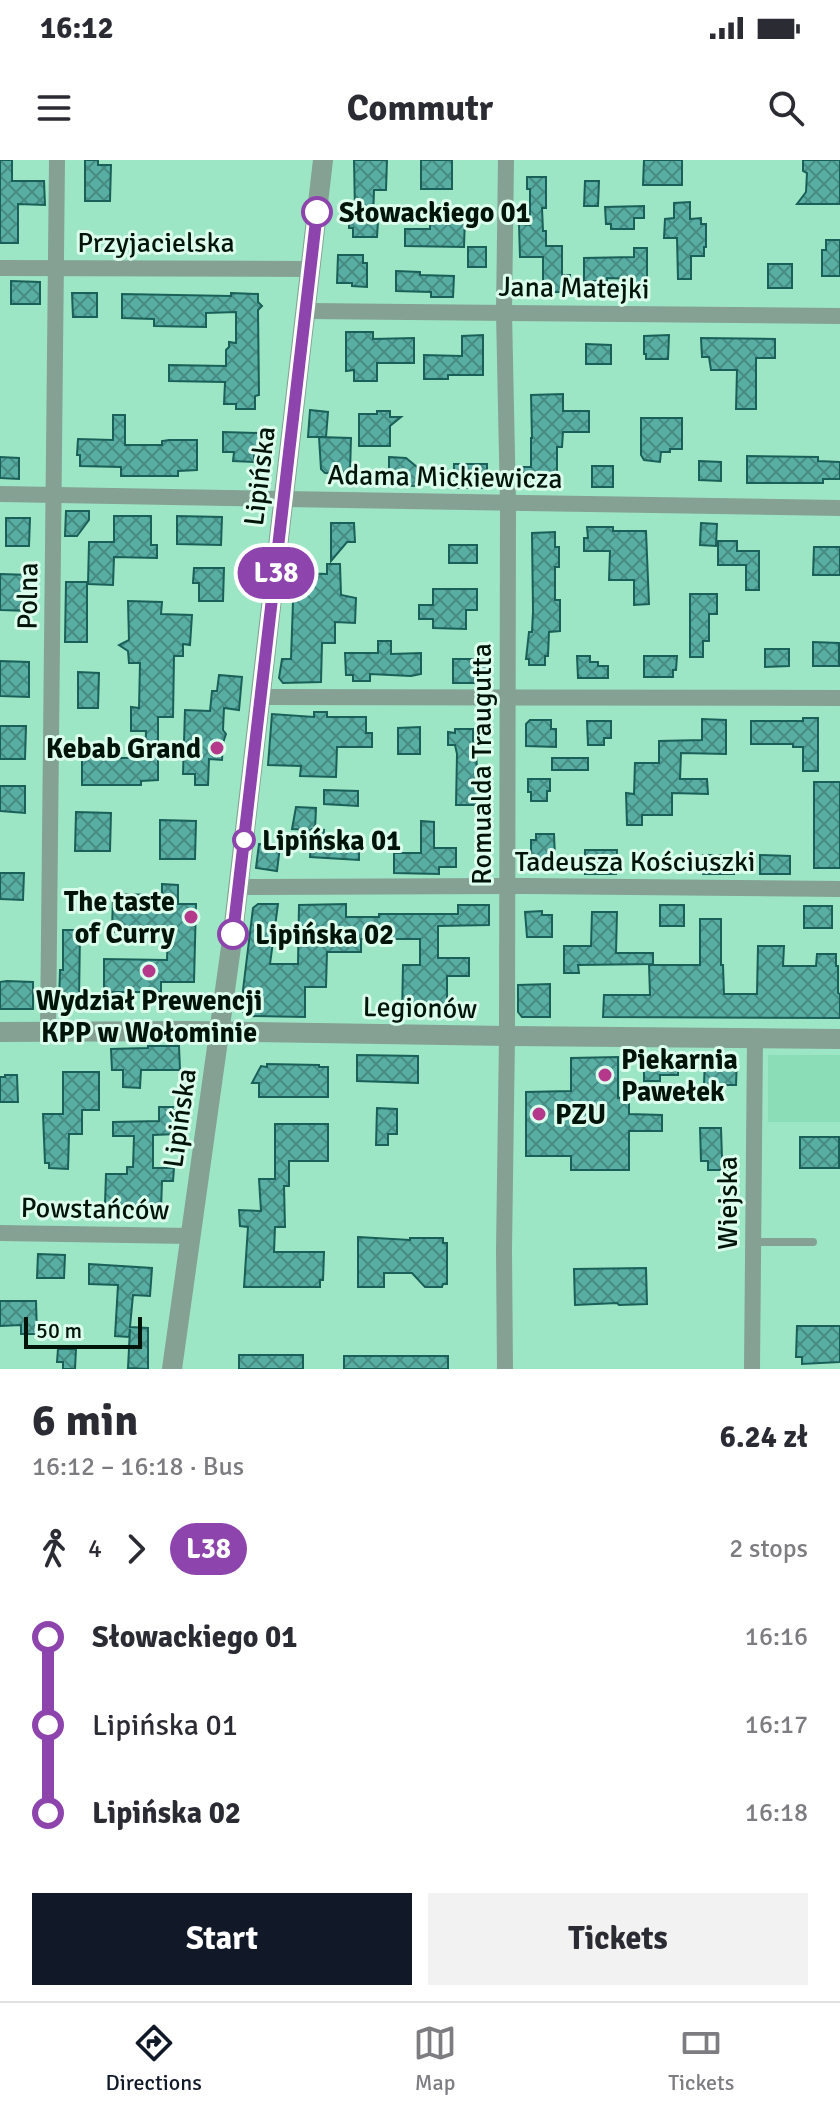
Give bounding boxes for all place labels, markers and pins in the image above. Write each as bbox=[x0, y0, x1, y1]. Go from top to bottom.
place label: Słowackiego 01 bbox=[339, 196, 531, 230]
marker: Słowackiego 01 bbox=[302, 197, 332, 227]
place label: Kebab Grand bbox=[46, 732, 201, 766]
marker: Kebab Grand bbox=[208, 739, 226, 757]
place label: Lipińska 01 bbox=[262, 824, 401, 858]
marker: Lipińska 01 bbox=[233, 829, 255, 851]
place label: The taste of Curry bbox=[64, 885, 175, 951]
marker: The taste of Curry bbox=[182, 908, 200, 926]
place label: Lipińska 02 bbox=[255, 918, 394, 952]
marker: Lipińska 02 bbox=[218, 919, 248, 949]
marker: Wydział Prewencji KPP w Wołominie bbox=[140, 962, 158, 980]
place label: Wydział Prewencji KPP w Wołominie bbox=[36, 984, 262, 1050]
place label: Piekarnia Pawełek bbox=[621, 1043, 738, 1109]
marker: Piekarnia Pawełek bbox=[596, 1066, 614, 1084]
place label: PZU bbox=[555, 1098, 606, 1132]
marker: PZU bbox=[530, 1105, 548, 1123]

